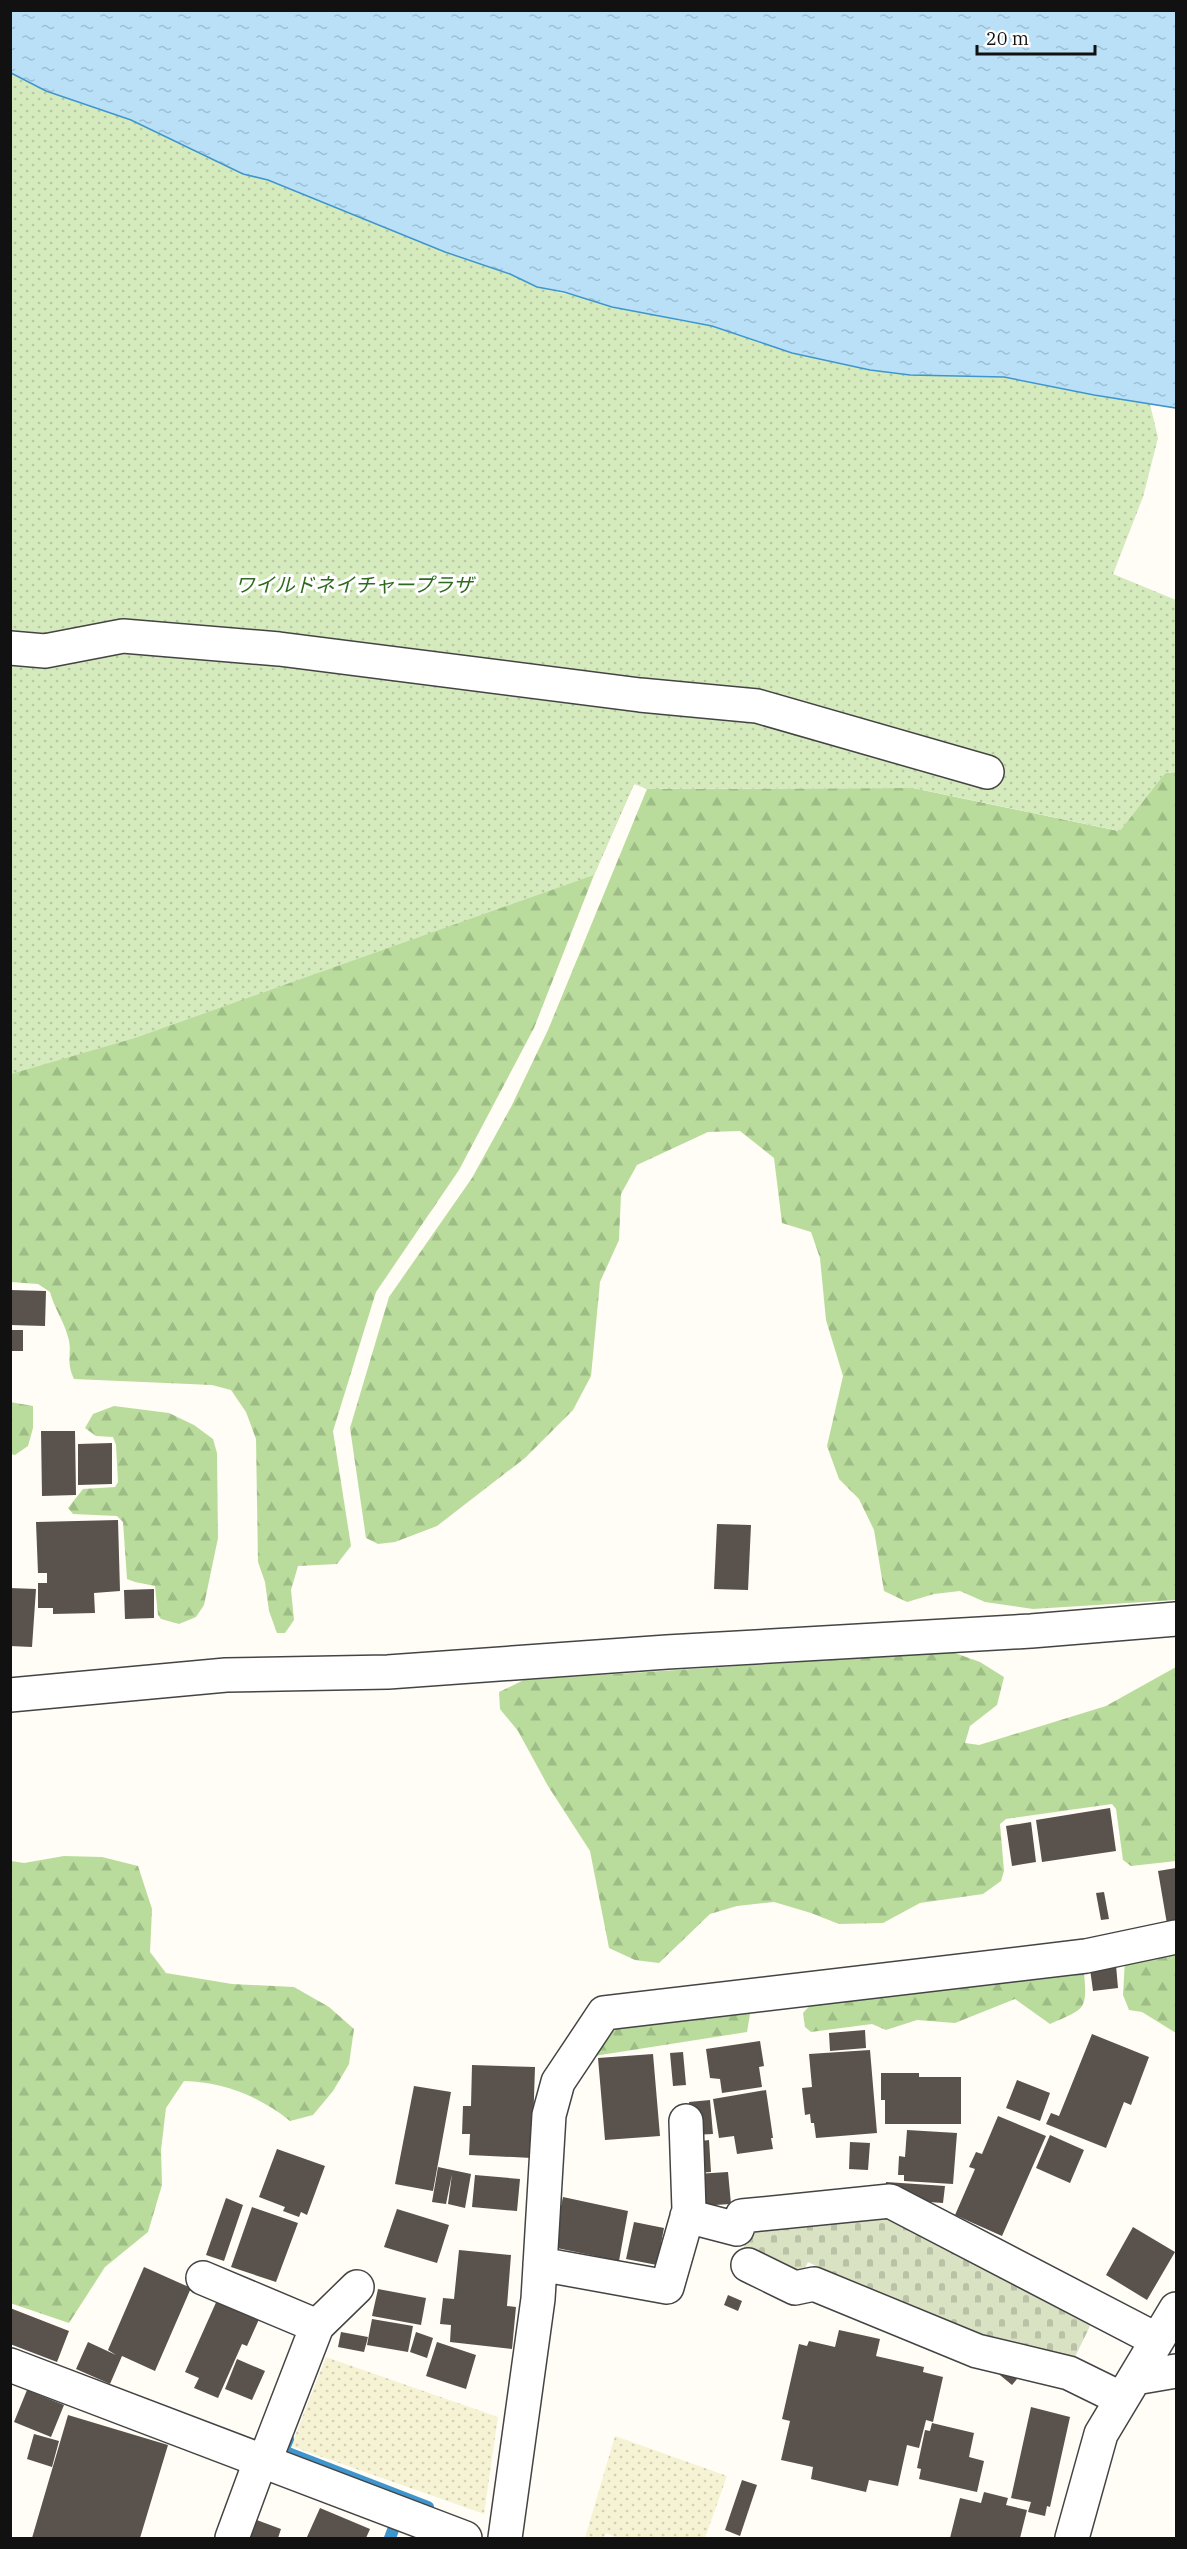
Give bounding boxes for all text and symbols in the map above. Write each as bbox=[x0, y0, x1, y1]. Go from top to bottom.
scale bar bbox=[977, 18, 1096, 56]
text: 20 m bbox=[986, 27, 1029, 50]
park label: ワイルドネイチャープラザ bbox=[235, 571, 476, 598]

